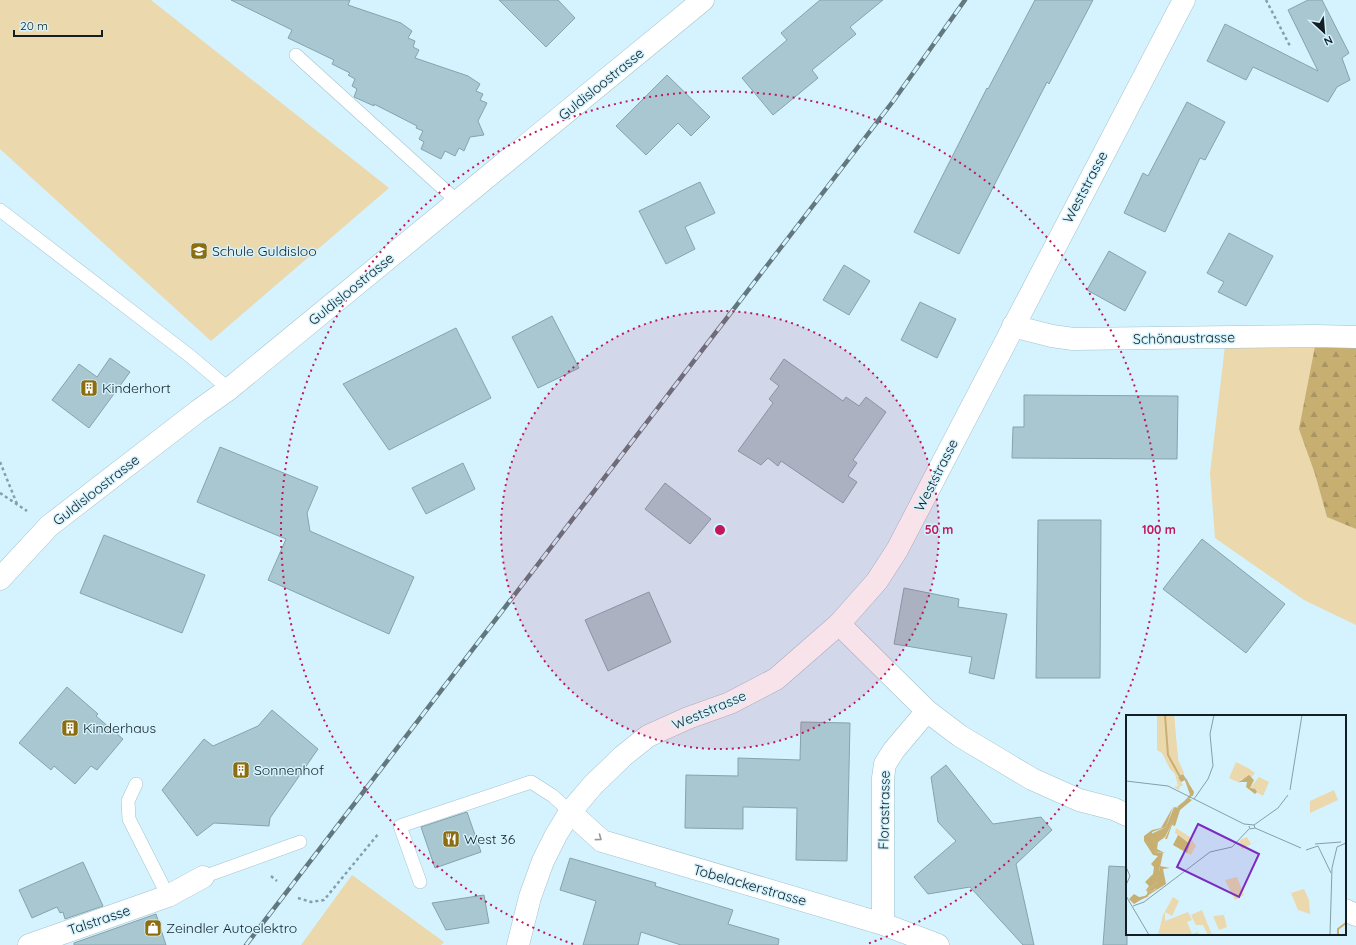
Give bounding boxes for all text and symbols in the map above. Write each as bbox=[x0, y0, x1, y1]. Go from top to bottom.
scale bar bbox=[14, 12, 102, 38]
north arrow bbox=[1304, 12, 1344, 52]
text: 20 m bbox=[20, 18, 48, 33]
text: N bbox=[1322, 33, 1335, 49]
street label: Guldisloostrasse bbox=[555, 44, 647, 124]
street label: Weststrasse bbox=[1059, 148, 1112, 226]
school or university icon: Schule Guldisloo bbox=[189, 241, 209, 261]
place label: Schule Guldisloo bbox=[212, 242, 317, 260]
street label: Guldisloostrasse bbox=[305, 249, 397, 329]
street label: Schönaustrasse bbox=[1133, 328, 1235, 348]
building icon: Kinderhort bbox=[79, 378, 99, 398]
place label: Kinderhort bbox=[102, 379, 171, 397]
street label: Weststrasse bbox=[910, 436, 962, 514]
street label: Guldisloostrasse bbox=[49, 451, 143, 529]
text: 50 m bbox=[925, 522, 953, 537]
text: 100 m bbox=[1142, 522, 1176, 537]
centre of rings bbox=[713, 523, 727, 537]
street label: Weststrasse bbox=[669, 686, 749, 734]
inset map bbox=[1126, 715, 1346, 935]
building icon: Kinderhaus bbox=[60, 718, 80, 738]
place label: Kinderhaus bbox=[83, 719, 156, 737]
building icon: Sonnenhof bbox=[231, 760, 251, 780]
place label: Sonnenhof bbox=[254, 761, 324, 779]
street label: Florastrasse bbox=[874, 770, 894, 850]
restaurant icon: West 36 bbox=[441, 829, 461, 849]
place label: West 36 bbox=[464, 830, 516, 848]
one-way arrow bbox=[595, 833, 602, 840]
street label: Tobelackerstrasse bbox=[691, 860, 809, 910]
street label: Talstrasse bbox=[65, 901, 133, 939]
shop icon: Zeindler Autoelektro bbox=[143, 918, 163, 938]
place label: Zeindler Autoelektro bbox=[166, 919, 297, 937]

